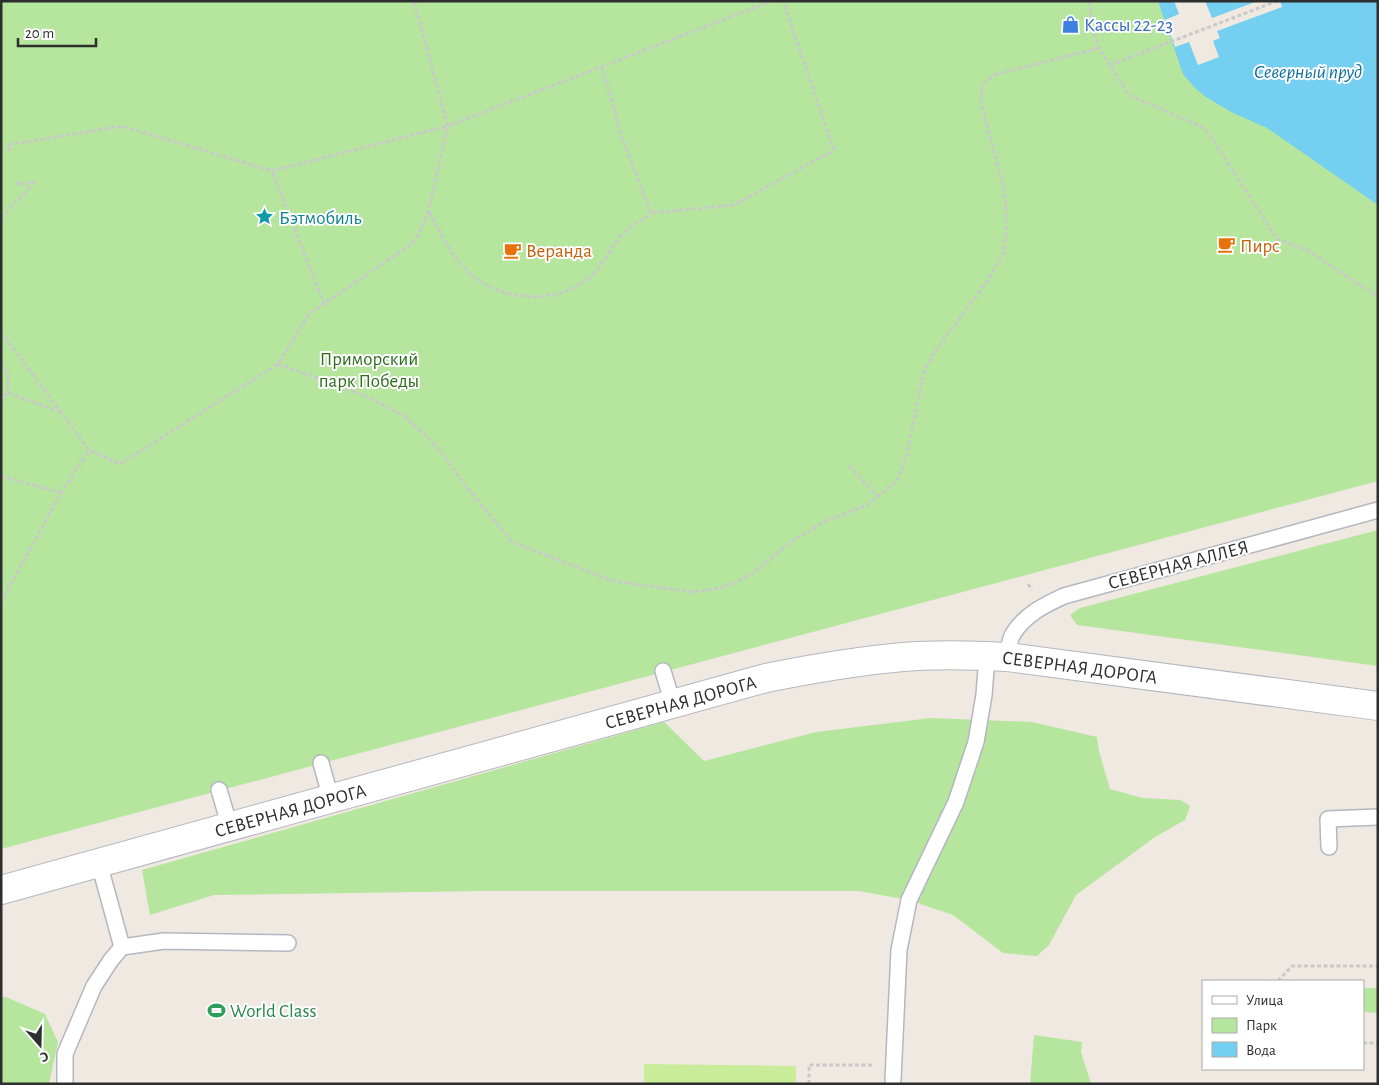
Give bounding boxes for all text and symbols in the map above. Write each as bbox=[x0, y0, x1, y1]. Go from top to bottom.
shop icon: Кассы 22-23 bbox=[1060, 14, 1080, 34]
scale bar bbox=[18, 15, 95, 47]
place label: Кассы 22-23 bbox=[1084, 16, 1173, 35]
text: 20 m bbox=[25, 26, 54, 41]
water label: Северный пруд bbox=[1254, 62, 1362, 82]
place icon: Бэтмобиль bbox=[255, 207, 275, 227]
place label: Бэтмобиль bbox=[279, 209, 362, 228]
cafe icon: Пирс bbox=[1216, 235, 1236, 255]
place label: Пирс bbox=[1240, 237, 1280, 256]
cafe icon: Веранда bbox=[502, 240, 522, 260]
place label: Веранда bbox=[526, 242, 592, 261]
park label: Приморский парк Победы bbox=[319, 350, 419, 391]
street label: СЕВЕРНАЯ АЛЛЕЯ bbox=[1106, 538, 1251, 593]
street label: СЕВЕРНАЯ ДОРОГА bbox=[1001, 648, 1158, 688]
street label: СЕВЕРНАЯ ДОРОГА bbox=[603, 673, 759, 733]
street label: СЕВЕРНАЯ ДОРОГА bbox=[213, 781, 368, 841]
legend bbox=[1202, 980, 1364, 1070]
text: Улица bbox=[1246, 993, 1283, 1008]
sports icon: World Class bbox=[206, 1000, 226, 1020]
place label: World Class bbox=[230, 1002, 317, 1021]
text: Парк bbox=[1246, 1018, 1277, 1033]
north arrow bbox=[15, 1020, 65, 1070]
text: Вода bbox=[1246, 1043, 1276, 1058]
text: С bbox=[38, 1048, 50, 1064]

